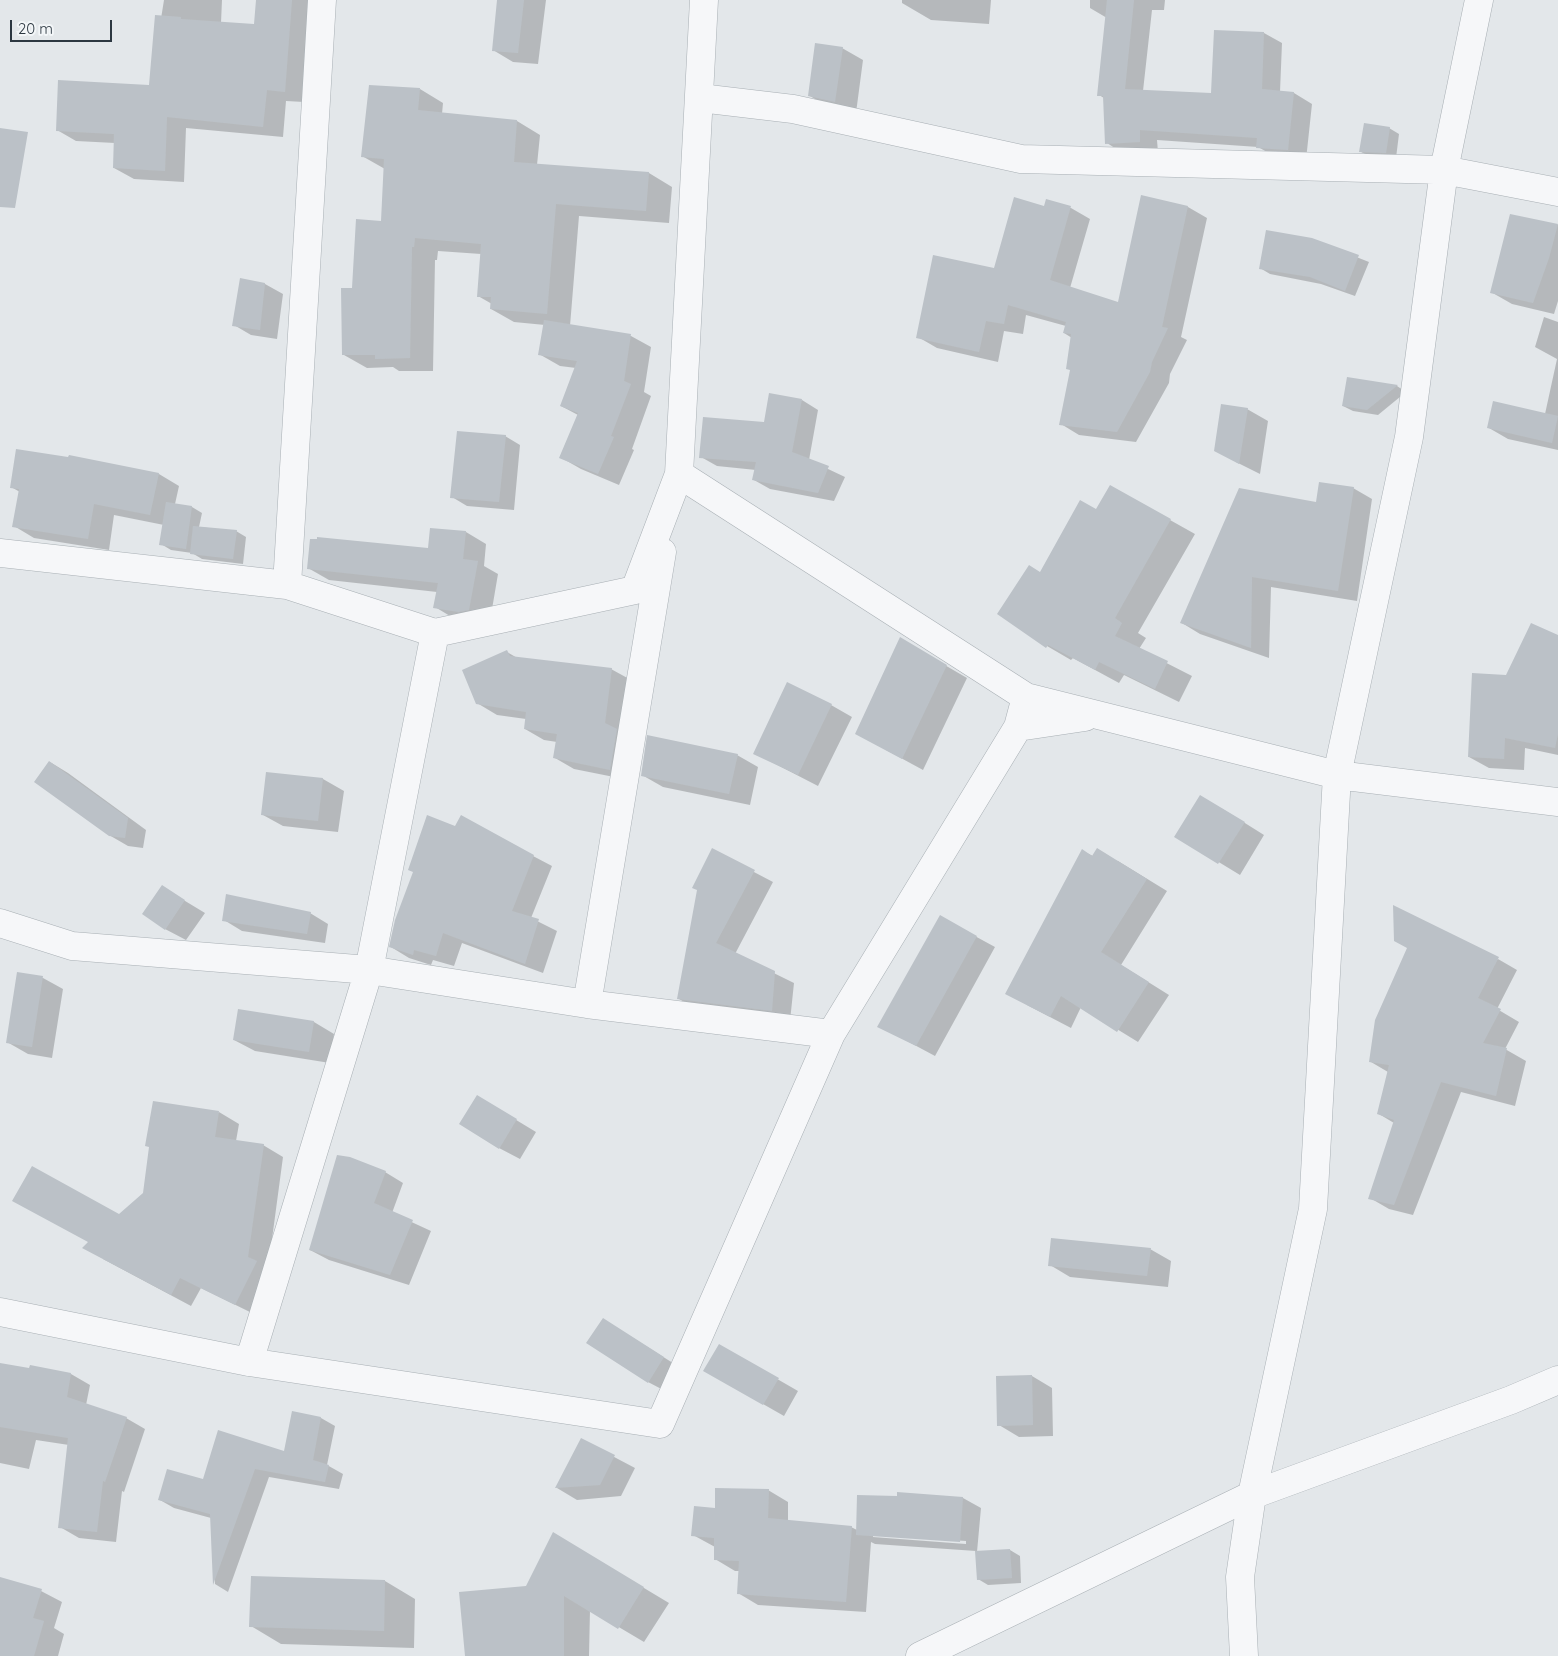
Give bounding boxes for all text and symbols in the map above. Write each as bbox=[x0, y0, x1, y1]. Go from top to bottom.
scale bar bbox=[12, 10, 115, 42]
text: 20 m bbox=[18, 19, 53, 38]

